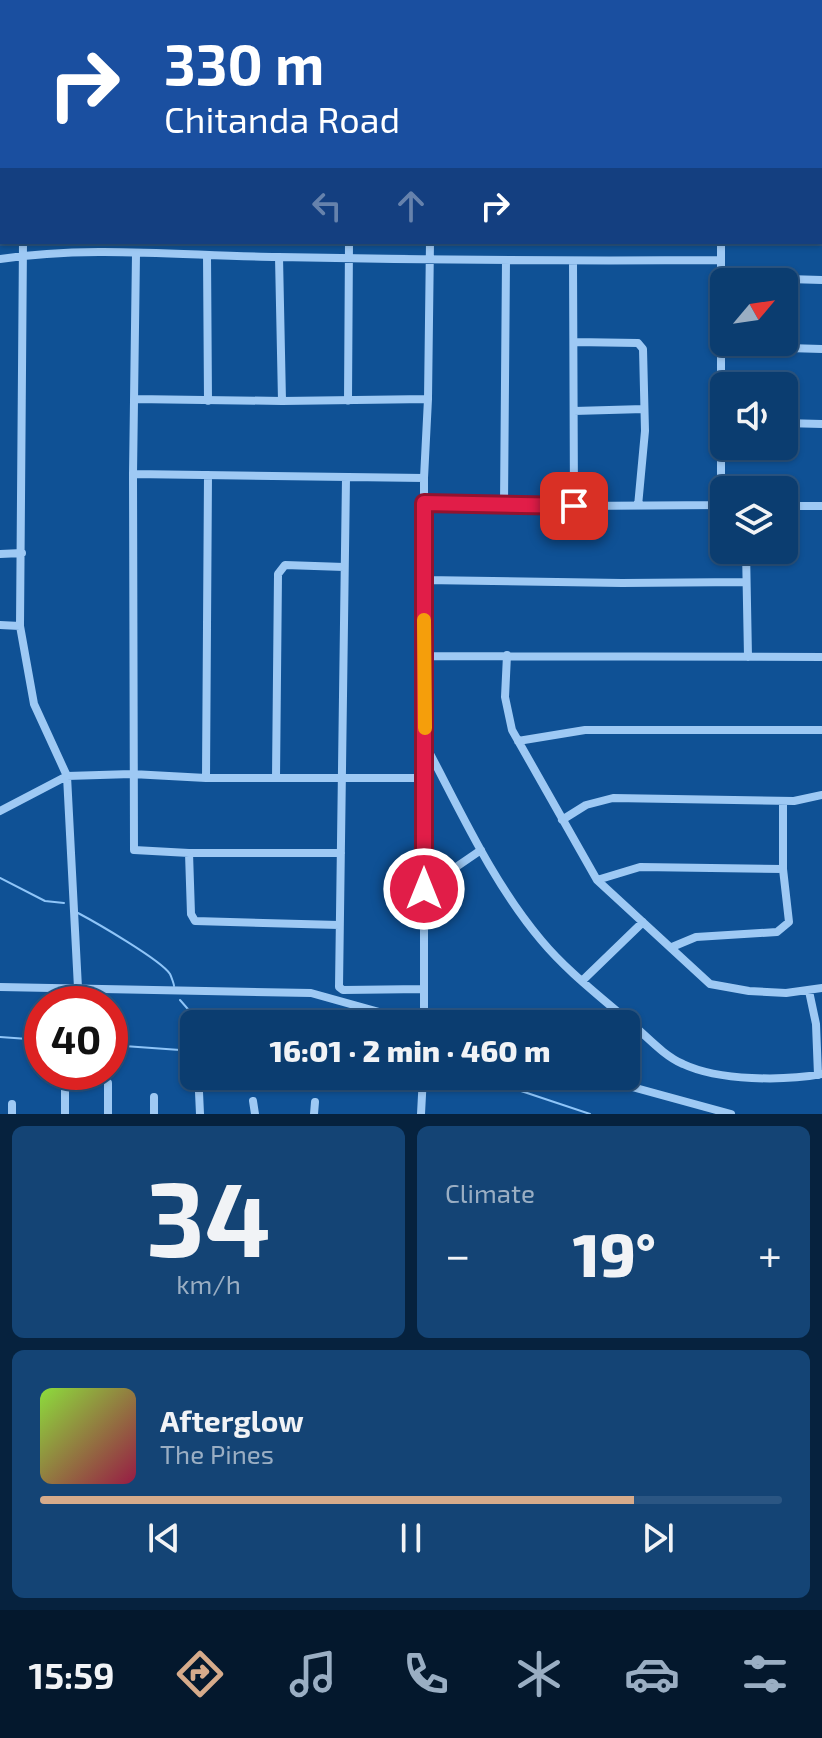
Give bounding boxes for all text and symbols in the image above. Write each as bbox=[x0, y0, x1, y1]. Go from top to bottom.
text: 330 m bbox=[164, 29, 324, 96]
icon: right bbox=[32, 32, 136, 136]
text: Chitanda Road bbox=[164, 97, 400, 140]
icon: left bbox=[305, 184, 349, 228]
icon: ahead bbox=[389, 184, 433, 228]
icon: right bbox=[473, 184, 517, 228]
north arrow bbox=[710, 268, 798, 356]
map controls bbox=[710, 268, 798, 564]
button: sound bbox=[710, 372, 798, 460]
pin bbox=[540, 472, 608, 540]
button: layers bbox=[710, 476, 798, 564]
icon: arrive bbox=[552, 484, 596, 528]
position arrow bbox=[382, 847, 466, 931]
speed limit sign: 40 bbox=[24, 986, 128, 1090]
text: 16:01 · 2 min · 460 m bbox=[270, 1032, 550, 1068]
text: 34 bbox=[146, 1153, 271, 1278]
text: Climate bbox=[445, 1177, 535, 1208]
text: 19° bbox=[573, 1217, 656, 1289]
text: − bbox=[445, 1227, 471, 1280]
text: + bbox=[758, 1227, 782, 1280]
text: km/h bbox=[176, 1268, 241, 1299]
text: Afterglow bbox=[160, 1402, 304, 1438]
text: The Pines bbox=[160, 1438, 274, 1469]
icon: previous bbox=[142, 1516, 186, 1560]
icon: pause bbox=[389, 1516, 433, 1560]
icon: next bbox=[636, 1516, 680, 1560]
icon: directions bbox=[172, 1646, 228, 1702]
icon: music bbox=[285, 1646, 341, 1702]
icon: phone bbox=[398, 1646, 454, 1702]
icon: climate bbox=[511, 1646, 567, 1702]
icon: car bbox=[624, 1646, 680, 1702]
icon: filters bbox=[737, 1646, 793, 1702]
text: 15:59 bbox=[29, 1653, 114, 1696]

